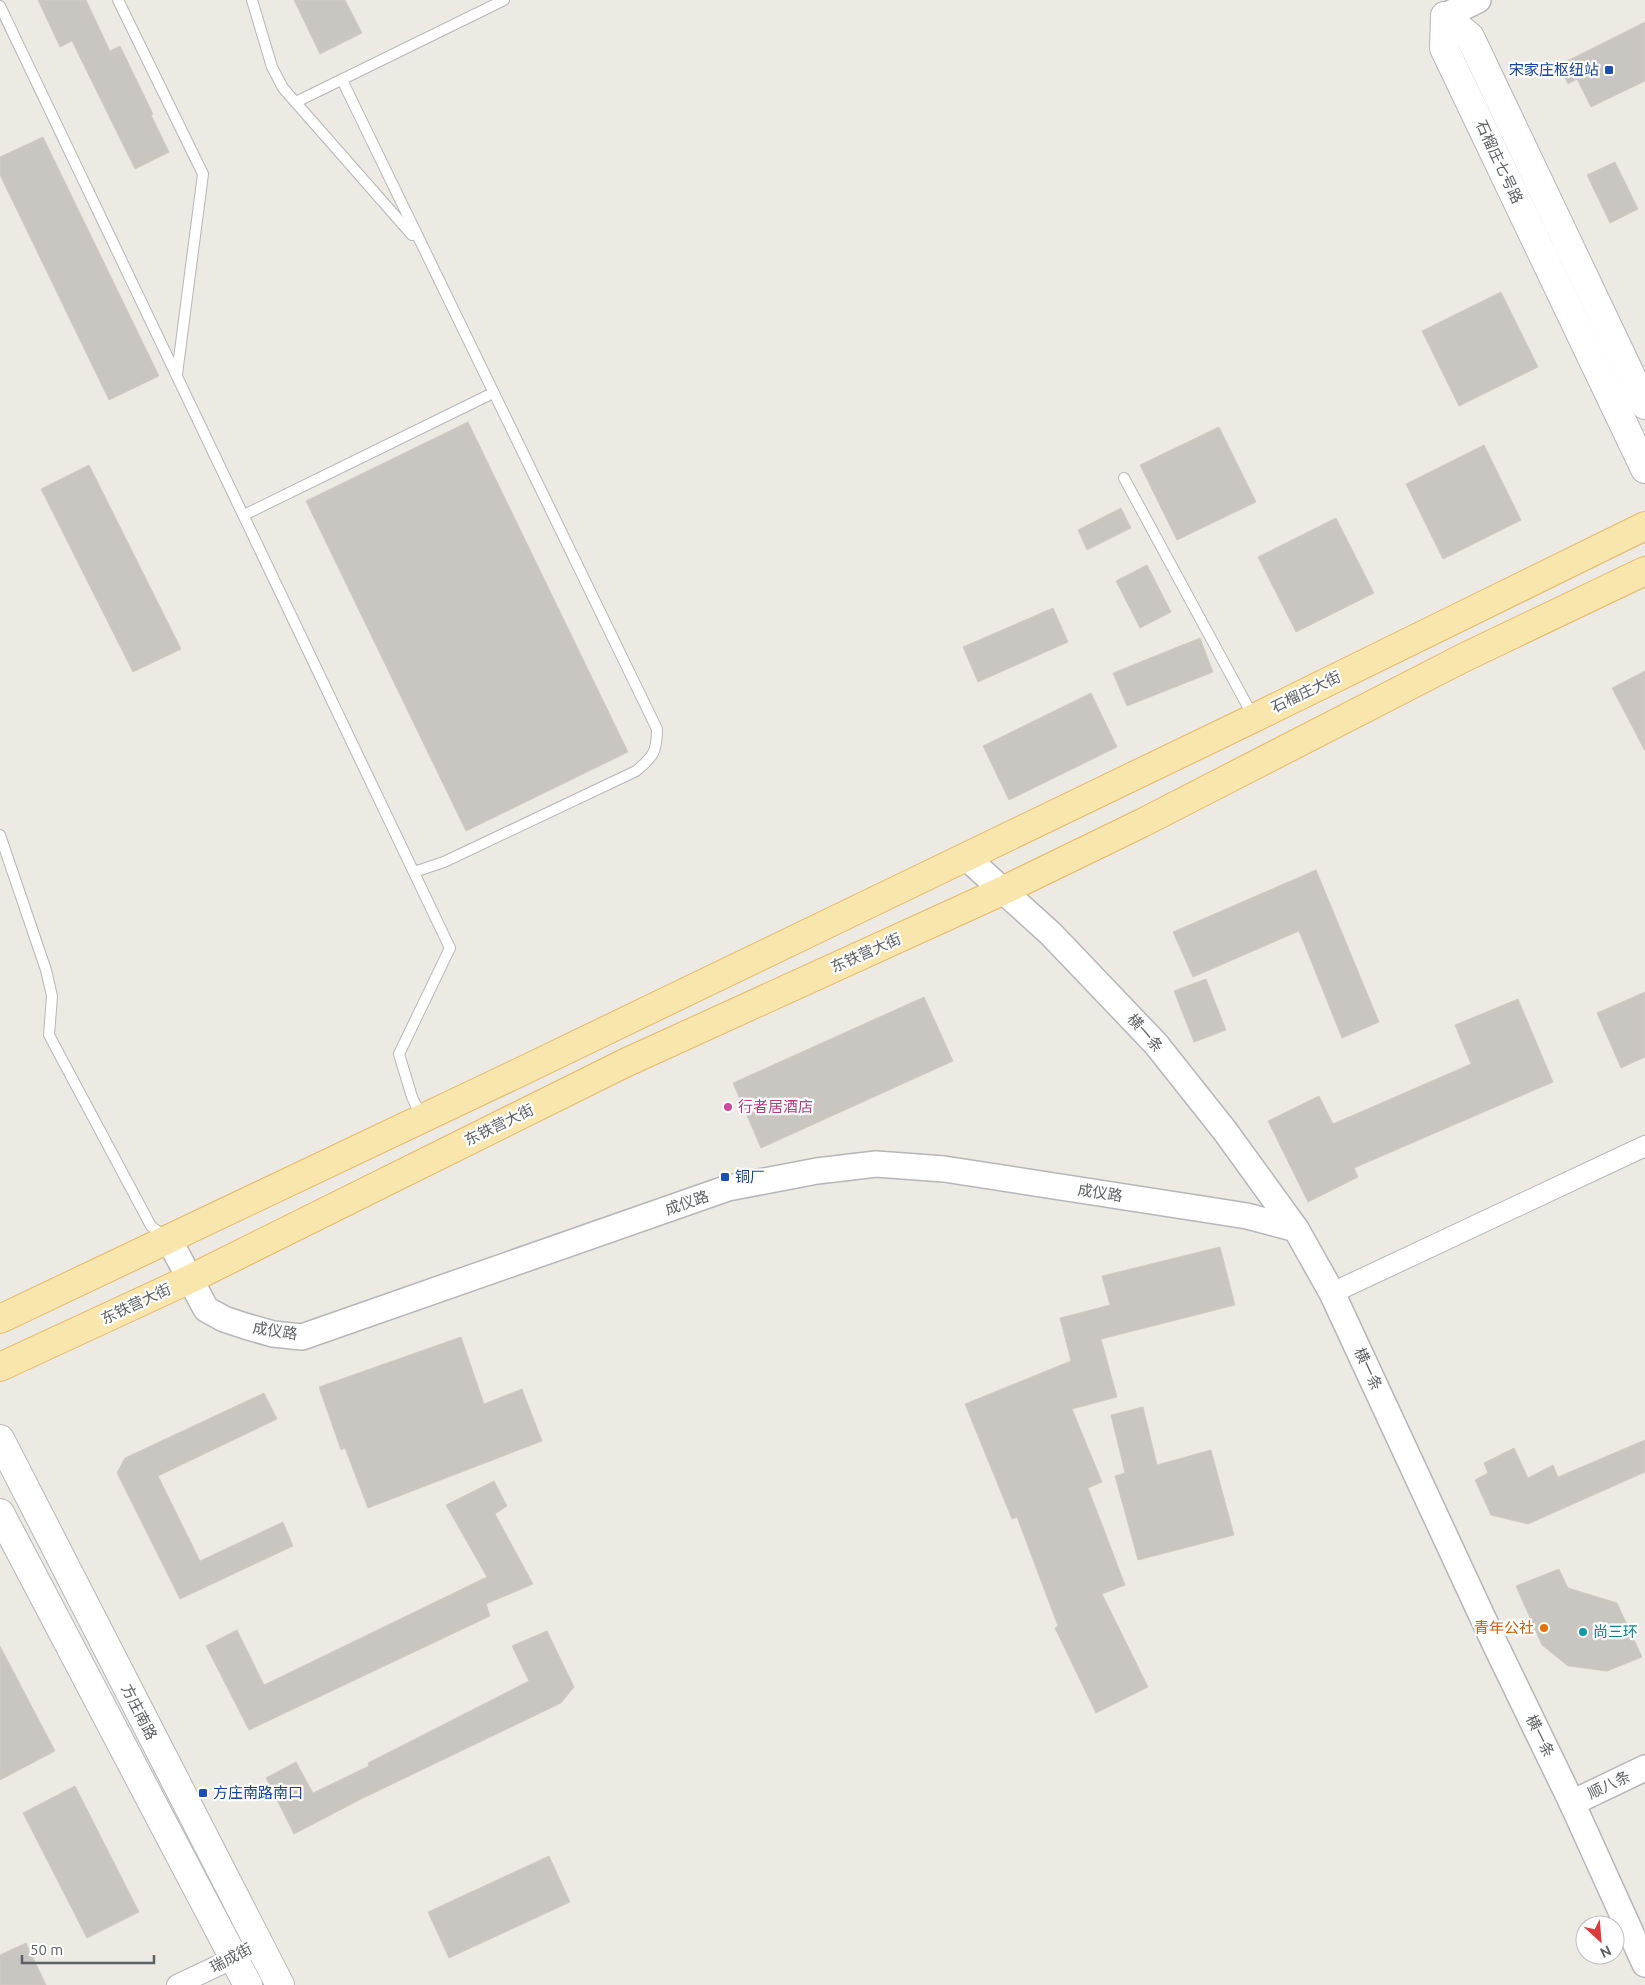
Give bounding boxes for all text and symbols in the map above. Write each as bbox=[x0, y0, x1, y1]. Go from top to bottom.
place label: 宋家庄枢纽站 bbox=[1509, 61, 1599, 78]
marker: 宋家庄枢纽站 bbox=[1603, 64, 1615, 76]
street label: 石榴庄七号路 bbox=[1473, 117, 1526, 206]
street label: 石榴庄大街 bbox=[1268, 667, 1343, 716]
street label: 东铁营大街 bbox=[828, 930, 904, 976]
street label: 横一条 bbox=[1124, 1010, 1167, 1055]
place label: 行者居酒店 bbox=[738, 1098, 813, 1115]
street label: 东铁营大街 bbox=[461, 1100, 536, 1149]
marker: 行者居酒店 bbox=[722, 1101, 734, 1113]
place label: 铜厂 bbox=[735, 1168, 765, 1185]
marker: 铜厂 bbox=[719, 1171, 731, 1183]
street label: 成仪路 bbox=[1077, 1181, 1124, 1204]
street label: 成仪路 bbox=[663, 1187, 711, 1218]
street label: 东铁营大街 bbox=[98, 1280, 173, 1327]
street label: 成仪路 bbox=[252, 1319, 299, 1342]
street label: 横一条 bbox=[1351, 1345, 1386, 1393]
place label: 青年公社 bbox=[1474, 1619, 1534, 1636]
marker: 青年公社 bbox=[1538, 1622, 1550, 1634]
place label: 尚三环 bbox=[1593, 1623, 1638, 1640]
marker: 尚三环 bbox=[1577, 1626, 1589, 1638]
street label: 方庄南路 bbox=[118, 1681, 161, 1742]
street label: 横一条 bbox=[1523, 1712, 1558, 1760]
street label: 顺八条 bbox=[1585, 1767, 1633, 1802]
place label: 方庄南路南口 bbox=[213, 1784, 303, 1801]
marker: 方庄南路南口 bbox=[197, 1787, 209, 1799]
north arrow bbox=[1575, 1915, 1625, 1965]
scale bar bbox=[22, 1932, 155, 1964]
street label: 瑞成街 bbox=[207, 1939, 255, 1976]
text: 50 m bbox=[30, 1941, 63, 1958]
text: N bbox=[1597, 1942, 1614, 1961]

